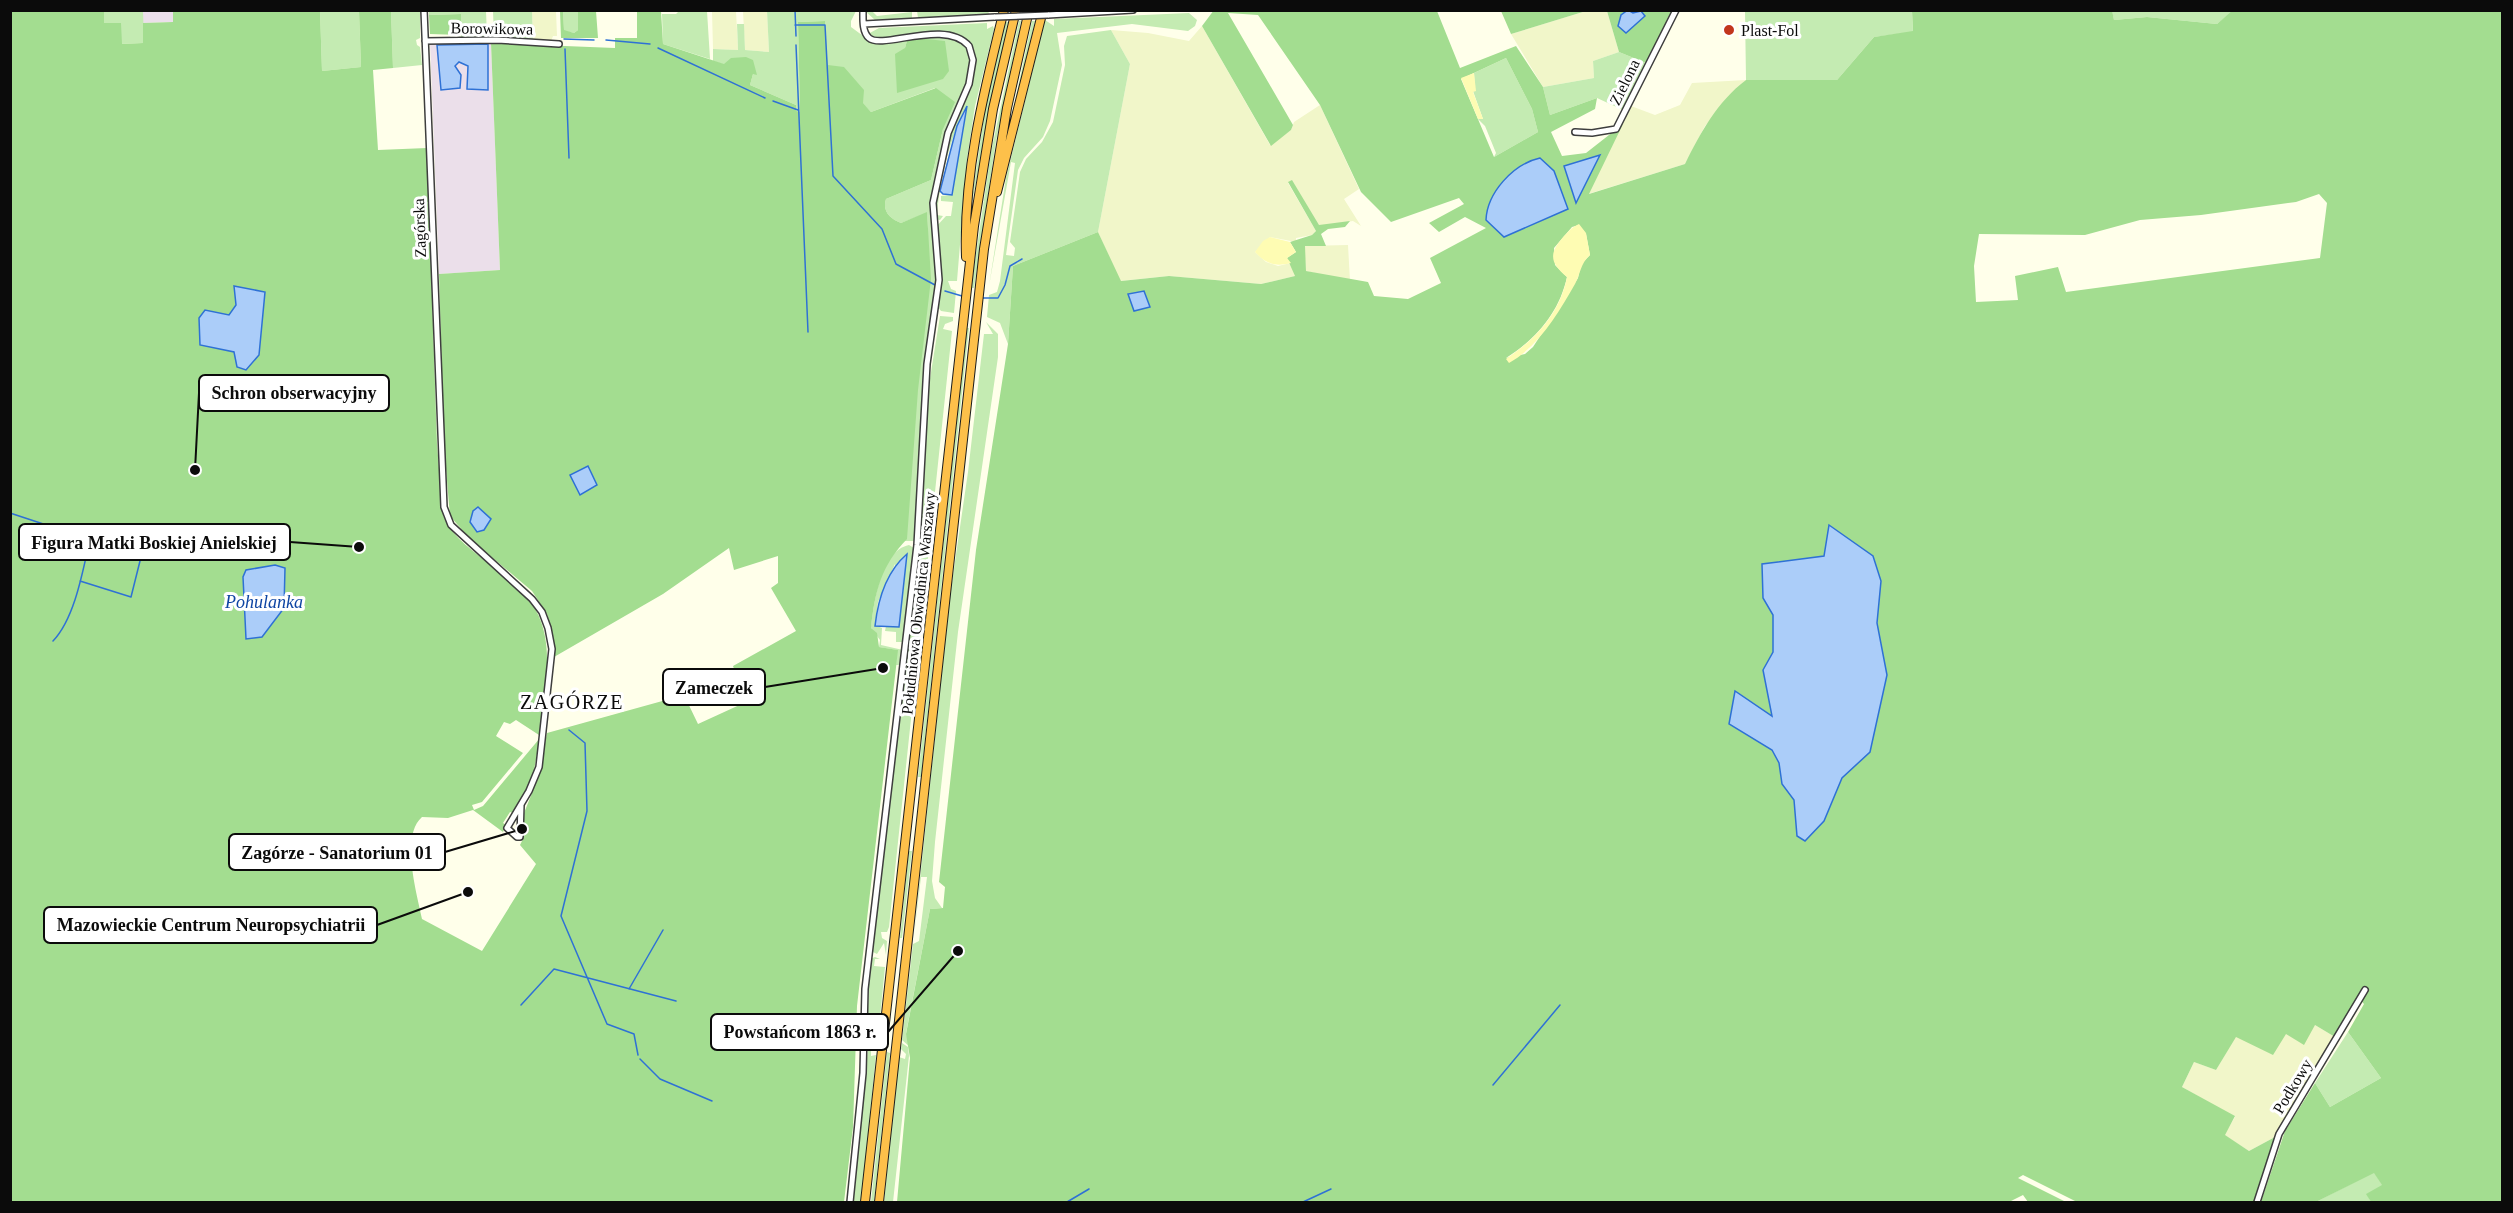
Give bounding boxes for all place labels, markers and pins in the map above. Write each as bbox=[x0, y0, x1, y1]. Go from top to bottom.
place label: Plast-Fol bbox=[1741, 22, 1799, 39]
marker: Plast-Fol bbox=[1722, 23, 1736, 37]
callout: Schron obserwacyjny bbox=[199, 375, 389, 411]
callout: Figura Matki Boskiej Anielskiej bbox=[19, 524, 290, 560]
callout: Zameczek bbox=[663, 669, 765, 705]
callout: Zagórze - Sanatorium 01 bbox=[229, 834, 445, 870]
callout: Mazowieckie Centrum Neuropsychiatrii bbox=[44, 907, 377, 943]
callout: Powstańcom 1863 r. bbox=[711, 1014, 888, 1050]

